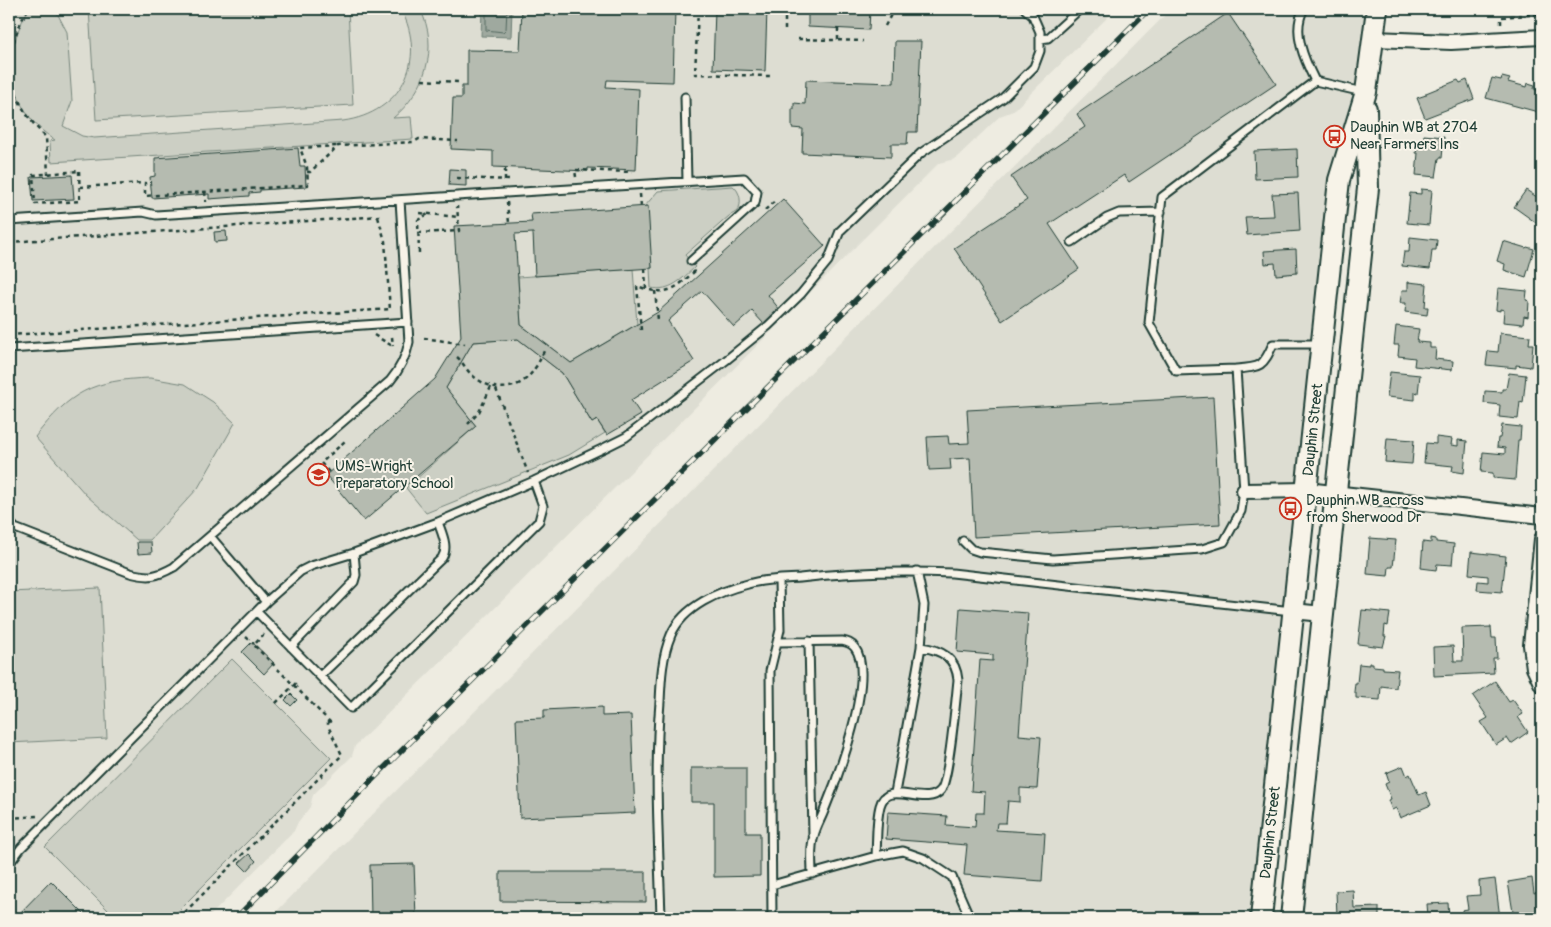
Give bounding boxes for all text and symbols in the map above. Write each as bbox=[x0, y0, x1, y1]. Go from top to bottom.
place label: Dauphin WB at 2704 Near Farmers Ins bbox=[1350, 118, 1478, 154]
bus stop icon: Dauphin WB at 2704 Near Farmers Ins bbox=[1322, 124, 1346, 148]
street label: Dauphin Street bbox=[1299, 382, 1328, 477]
place label: UMS-Wright Preparatory School bbox=[335, 457, 454, 493]
school or university icon: UMS-Wright Preparatory School bbox=[307, 463, 331, 487]
place label: Dauphin WB across from Sherwood Dr bbox=[1306, 491, 1424, 527]
bus stop icon: Dauphin WB across from Sherwood Dr bbox=[1278, 497, 1302, 521]
street label: Dauphin Street bbox=[1256, 784, 1285, 880]

